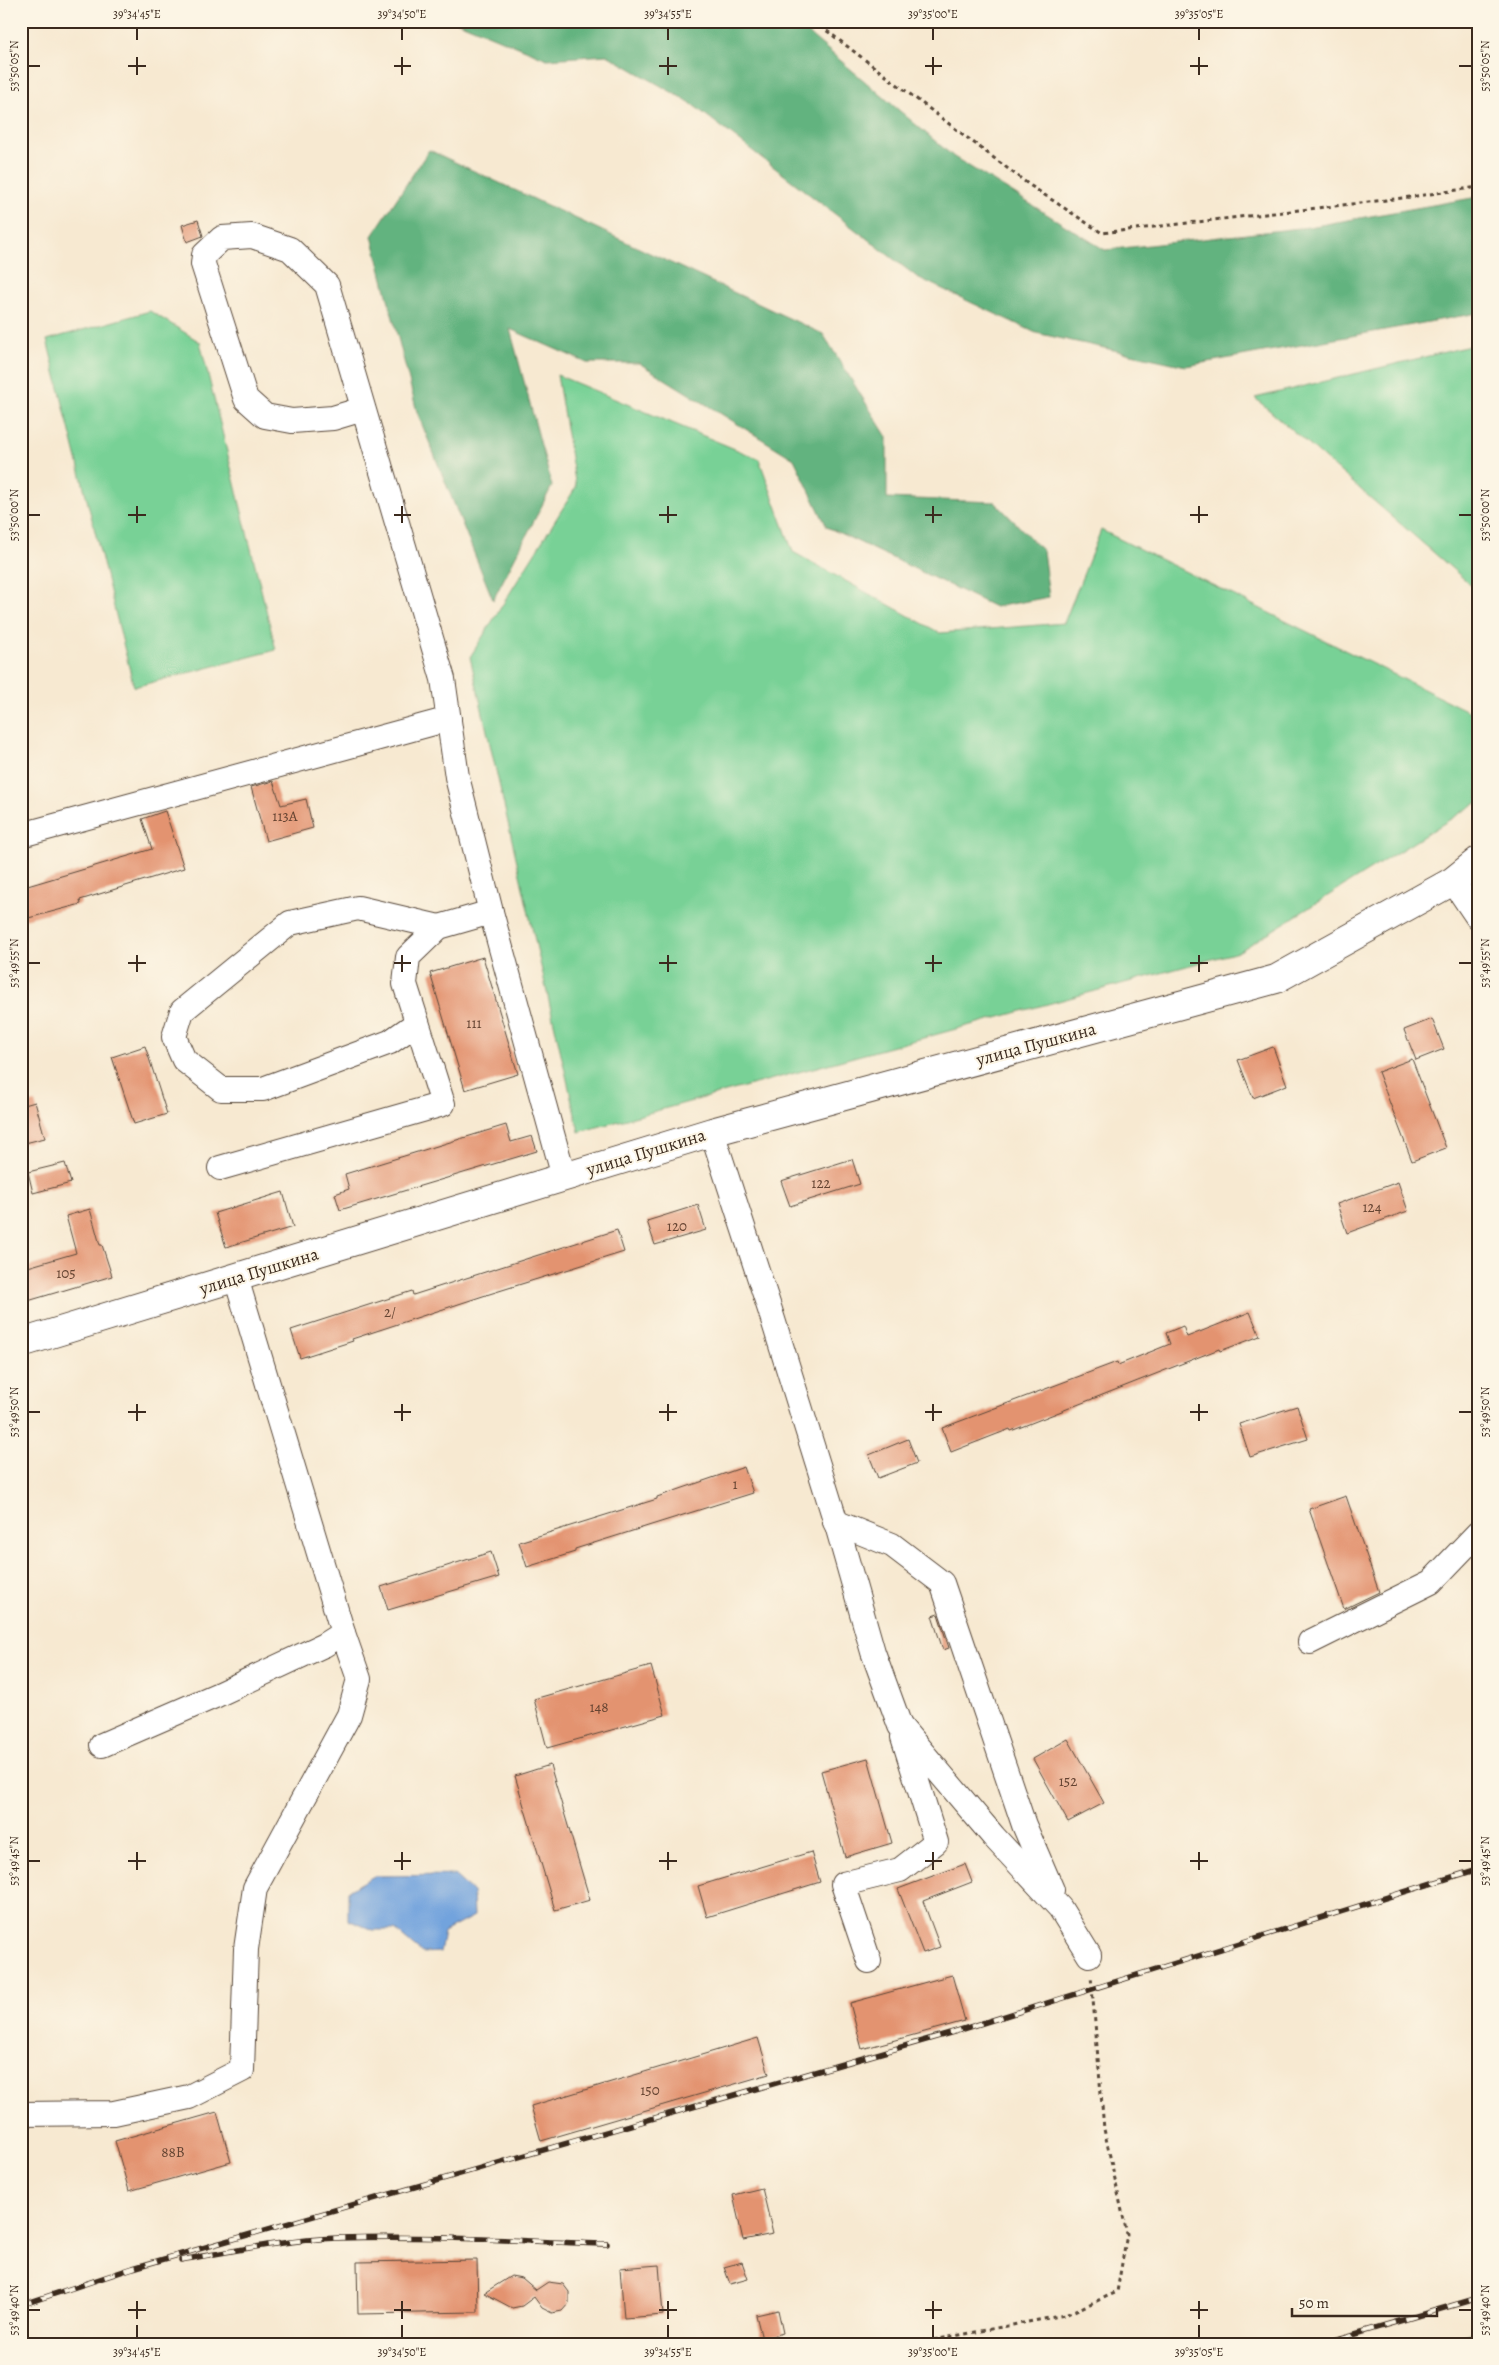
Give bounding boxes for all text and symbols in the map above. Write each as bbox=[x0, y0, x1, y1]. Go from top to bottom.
text: 39°34'45"E bbox=[113, 6, 161, 22]
text: 39°34'50"E bbox=[378, 6, 426, 22]
text: 39°34'55"E bbox=[644, 6, 692, 22]
text: 39°35'00"E bbox=[908, 6, 958, 22]
text: 39°35'05"E bbox=[1175, 6, 1223, 22]
text: 53°50'05"N bbox=[6, 40, 22, 92]
text: 53°50'05"N bbox=[1477, 40, 1493, 92]
text: 53°50'00"N bbox=[6, 488, 22, 541]
text: 53°50'00"N bbox=[1477, 488, 1493, 541]
house number: 113А bbox=[272, 806, 298, 826]
text: 53°49'55"N bbox=[6, 938, 22, 988]
text: 53°49'55"N bbox=[1477, 938, 1493, 988]
house number: 111 bbox=[466, 1013, 482, 1033]
street label: улица Пушкина bbox=[972, 1016, 1099, 1072]
street label: улица Пушкина bbox=[583, 1122, 709, 1182]
house number: 122 bbox=[811, 1173, 831, 1193]
house number: 124 bbox=[1362, 1197, 1382, 1217]
house number: 120 bbox=[667, 1216, 687, 1236]
street label: улица Пушкина bbox=[196, 1241, 322, 1301]
house number: 105 bbox=[56, 1263, 76, 1283]
house number: 2/ bbox=[384, 1302, 396, 1322]
text: 53°49'50"N bbox=[6, 1386, 22, 1437]
text: 53°49'50"N bbox=[1477, 1386, 1493, 1437]
house number: 1 bbox=[732, 1474, 738, 1494]
house number: 148 bbox=[589, 1697, 609, 1717]
house number: 152 bbox=[1059, 1771, 1077, 1791]
text: 53°49'45"N bbox=[6, 1836, 22, 1886]
text: 53°49'45"N bbox=[1477, 1836, 1493, 1886]
house number: 150 bbox=[640, 2080, 660, 2100]
house number: 88В bbox=[161, 2142, 185, 2162]
text: 53°49'40"N bbox=[6, 2284, 22, 2335]
text: 53°49'40"N bbox=[1477, 2284, 1493, 2335]
scale bar bbox=[1292, 2285, 1436, 2317]
text: 50 m bbox=[1299, 2293, 1329, 2313]
text: 39°34'45"E bbox=[113, 2344, 161, 2360]
text: 39°34'50"E bbox=[378, 2344, 426, 2360]
text: 39°34'55"E bbox=[644, 2344, 692, 2360]
text: 39°35'00"E bbox=[908, 2344, 958, 2360]
text: 39°35'05"E bbox=[1175, 2344, 1223, 2360]

